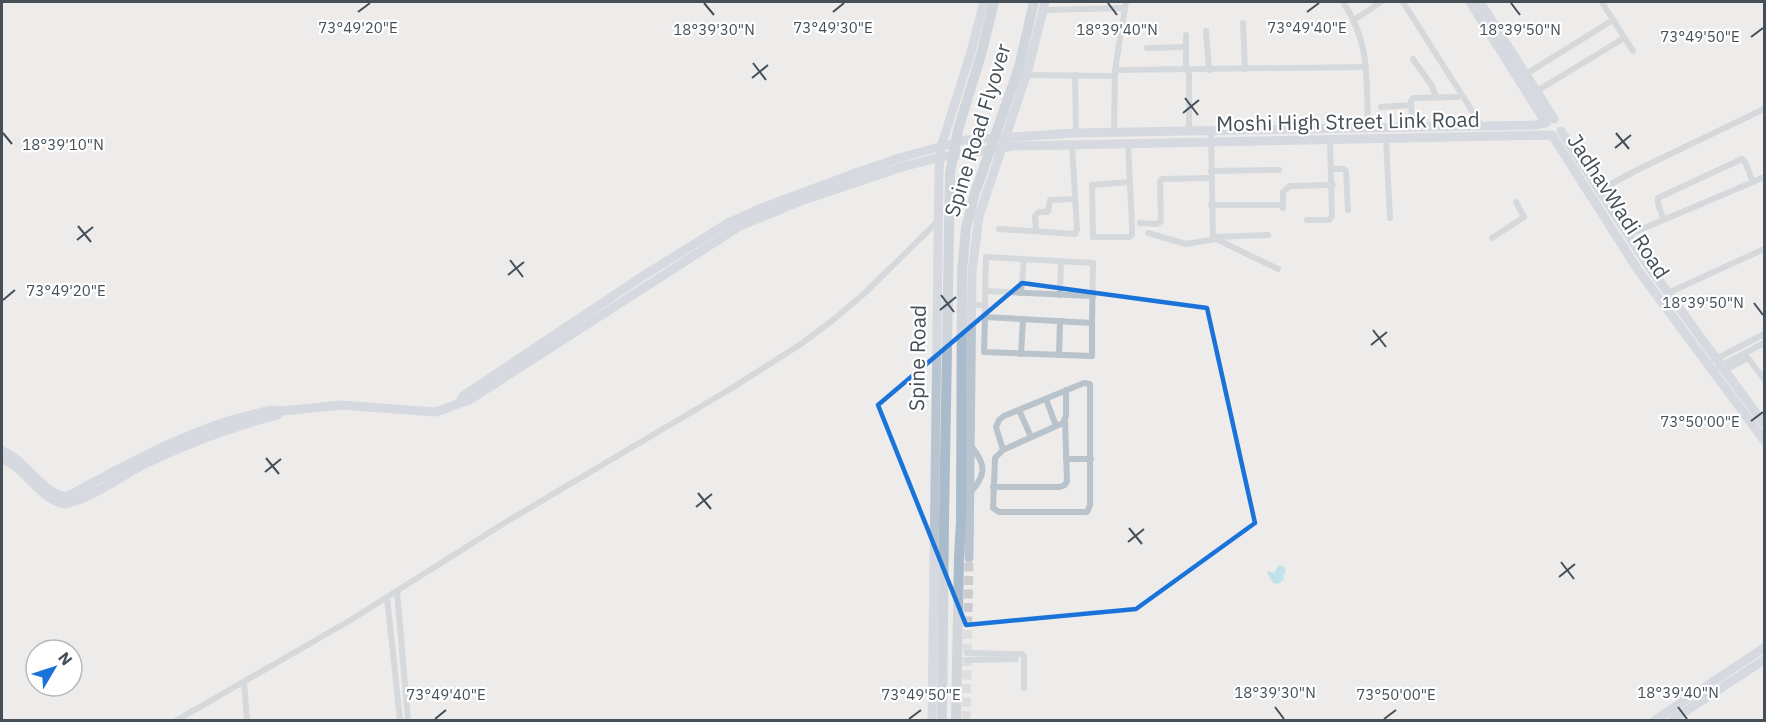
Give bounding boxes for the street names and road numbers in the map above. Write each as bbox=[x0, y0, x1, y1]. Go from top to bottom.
street label: Spine Road Flyover bbox=[937, 40, 1017, 220]
street label: Moshi High Street Link Road bbox=[1216, 105, 1480, 137]
street label: JadhavWadi Road bbox=[1562, 128, 1676, 284]
street label: Spine Road bbox=[902, 305, 932, 411]

